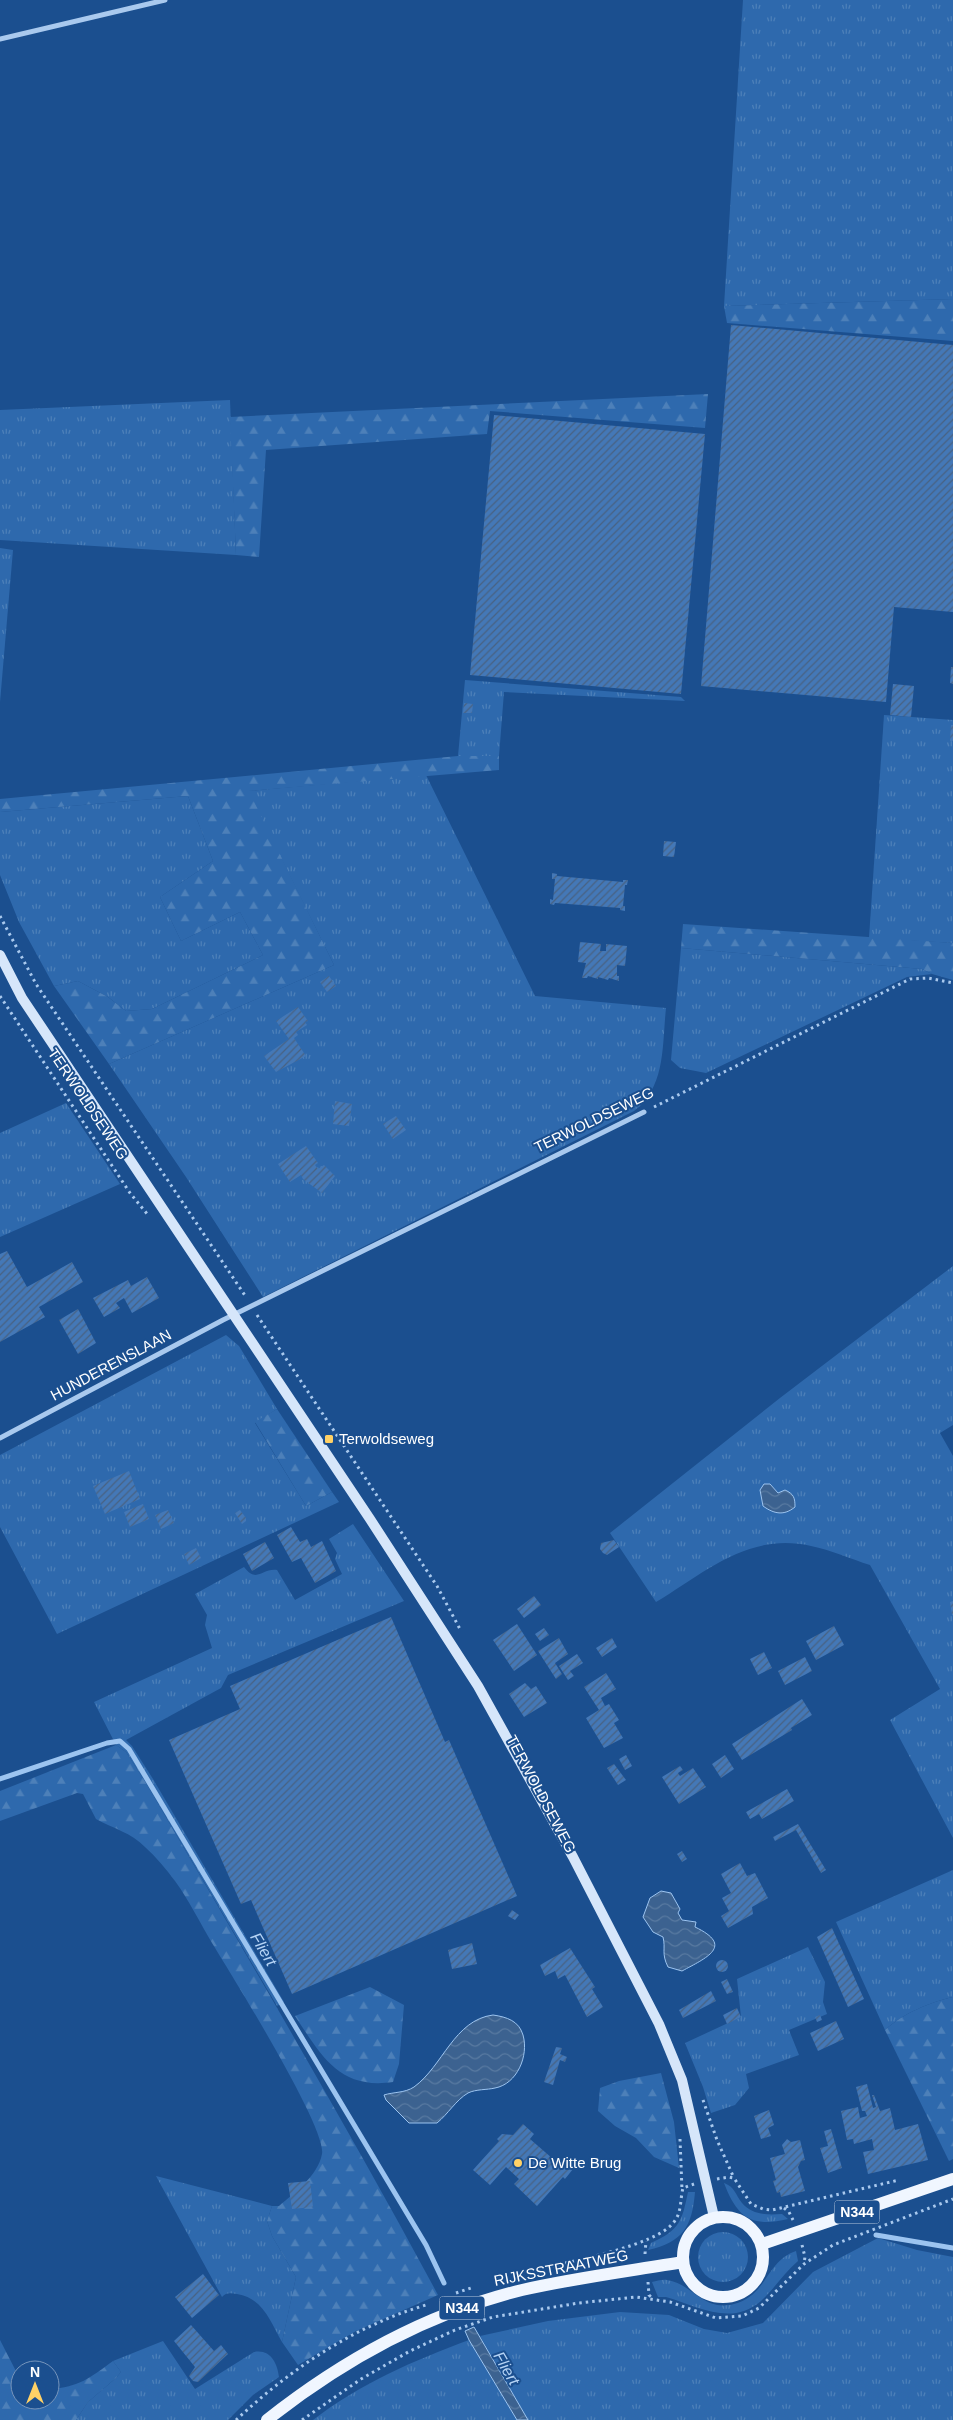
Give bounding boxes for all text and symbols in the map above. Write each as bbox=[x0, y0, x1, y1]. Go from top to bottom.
street label: TERWOLDSEWEG bbox=[45, 1045, 132, 1163]
street label: TERWOLDSEWEG bbox=[531, 1083, 656, 1156]
street label: HUNDERENSLAAN bbox=[48, 1326, 174, 1404]
place label: Terwoldseweg bbox=[339, 1430, 434, 1447]
marker: Terwoldseweg bbox=[323, 1433, 335, 1445]
street label: TERWOLDSEWEG bbox=[503, 1732, 580, 1855]
water label: Fliert bbox=[247, 1930, 280, 1969]
place label: De Witte Brug bbox=[528, 2154, 621, 2171]
marker: De Witte Brug bbox=[512, 2157, 524, 2169]
road number: N344 bbox=[834, 2200, 880, 2224]
street label: RIJKSSTRAATWEG bbox=[492, 2246, 629, 2289]
road number: N344 bbox=[440, 2296, 484, 2320]
water label: Fliert bbox=[490, 2349, 523, 2388]
north arrow bbox=[10, 2360, 60, 2410]
text: N bbox=[30, 2364, 40, 2380]

